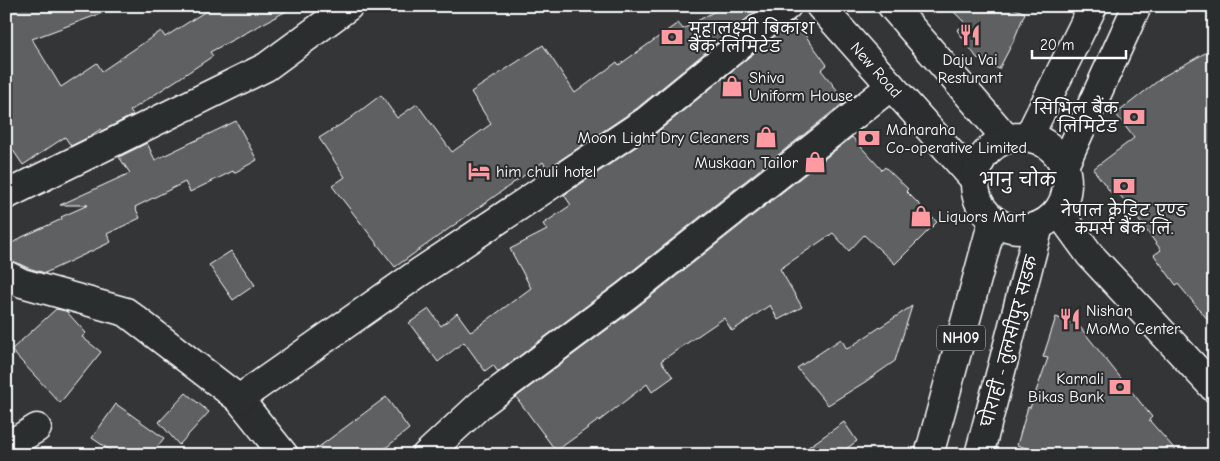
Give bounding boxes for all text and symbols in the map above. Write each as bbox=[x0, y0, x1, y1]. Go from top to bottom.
place label: महालक्ष्मी बिकाश बैंक लिमिटेड bbox=[688, 17, 815, 56]
restaurant icon: Daju Vai Resturant bbox=[957, 22, 983, 48]
bank icon: महालक्ष्मी बिकाश बैंक लिमिटेड bbox=[659, 24, 685, 50]
scale bar bbox=[1032, 28, 1126, 60]
text: 20 m bbox=[1040, 36, 1074, 54]
street label: New Road bbox=[846, 39, 905, 102]
place label: Daju Vai Resturant bbox=[938, 51, 1003, 87]
place label: Shiva Uniform House bbox=[749, 69, 853, 105]
shop icon: Shiva Uniform House bbox=[719, 73, 745, 99]
place label: सिभिल बैंक लिमिटेड bbox=[1033, 95, 1119, 136]
bank icon: सिभिल बैंक लिमिटेड bbox=[1121, 104, 1147, 130]
place label: Maharaha Co-operative Limited bbox=[886, 121, 1027, 157]
shop icon: Moon Light Dry Cleaners bbox=[753, 124, 779, 150]
bank icon: Maharaha Co-operative Limited bbox=[856, 125, 882, 151]
place label: Moon Light Dry Cleaners bbox=[577, 129, 749, 147]
shop icon: Muskaan Tailor bbox=[802, 149, 828, 175]
place label: Muskaan Tailor bbox=[695, 154, 799, 172]
hotel icon: him chuli hotel bbox=[466, 158, 492, 184]
place label: him chuli hotel bbox=[496, 163, 596, 181]
district label: भानु चोक bbox=[979, 166, 1058, 194]
bank icon: नेपाल क्रेडिट एण्ड कमर्स बैंक लि. bbox=[1111, 173, 1137, 199]
place label: नेपाल क्रेडिट एण्ड कमर्स बैंक लि. bbox=[1060, 197, 1188, 238]
shop icon: Liquors Mart bbox=[908, 203, 934, 229]
place label: Liquors Mart bbox=[938, 208, 1026, 226]
street label: घोराही - तुलसीपुर सडक bbox=[973, 251, 1045, 430]
place label: Nishan MoMo Center bbox=[1086, 302, 1181, 338]
restaurant icon: Nishan MoMo Center bbox=[1057, 306, 1083, 332]
road number: NH09 bbox=[937, 326, 985, 350]
place label: Karnali Bikas Bank bbox=[1028, 370, 1104, 406]
bank icon: Karnali Bikas Bank bbox=[1107, 374, 1133, 400]

